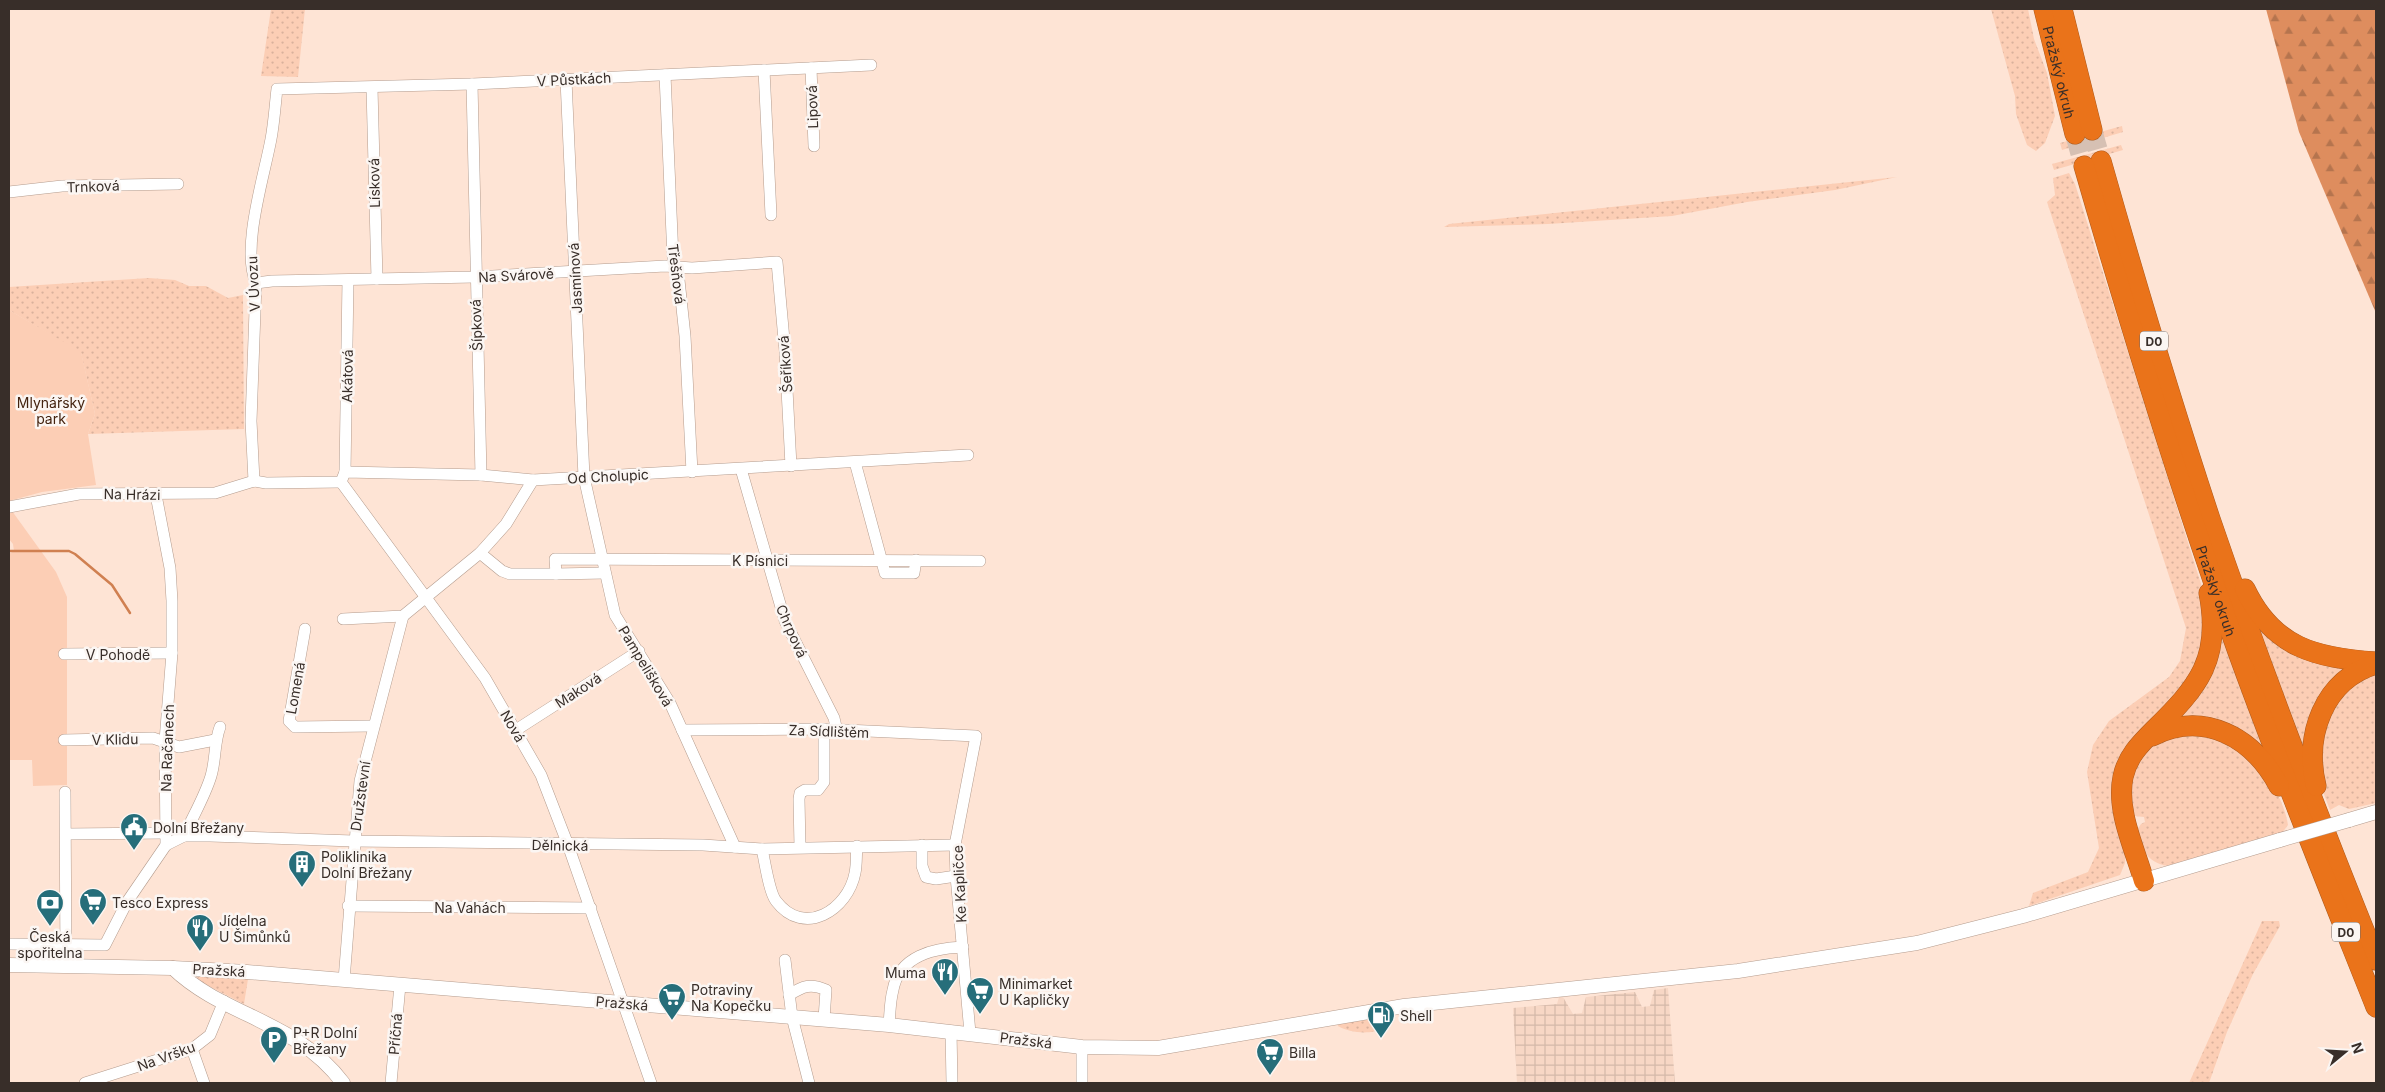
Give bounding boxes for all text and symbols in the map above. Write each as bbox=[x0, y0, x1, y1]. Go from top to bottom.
street label: Pražský okruh bbox=[2040, 24, 2079, 120]
street label: V Půstkách bbox=[536, 69, 612, 89]
street label: Lipová bbox=[803, 85, 821, 129]
street label: Lísková bbox=[365, 158, 383, 208]
street label: Trnková bbox=[66, 177, 120, 195]
street label: Jasmínová bbox=[565, 242, 585, 314]
street label: Třešňová bbox=[665, 243, 689, 305]
street label: V Úvozu bbox=[243, 256, 263, 312]
street label: Na Svárově bbox=[478, 265, 554, 285]
street label: Šípková bbox=[467, 299, 485, 351]
road number: D0 bbox=[2140, 332, 2168, 351]
street label: Šeříková bbox=[775, 335, 795, 393]
street label: Akátová bbox=[338, 349, 356, 403]
park label: Mlynářský park bbox=[17, 394, 85, 427]
street label: Od Cholupic bbox=[567, 465, 649, 487]
street label: Na Hrázi bbox=[103, 485, 161, 503]
street label: Pražský okruh bbox=[2193, 543, 2240, 638]
street label: K Písnici bbox=[732, 552, 788, 569]
street label: Chrpová bbox=[773, 602, 811, 660]
street label: Pampelišková bbox=[615, 623, 677, 709]
street label: V Pohodě bbox=[86, 646, 150, 663]
street label: Lomená bbox=[282, 660, 308, 716]
street label: Maková bbox=[552, 669, 604, 711]
street label: Na Račanech bbox=[157, 704, 177, 792]
street label: Nová bbox=[497, 707, 529, 745]
street label: Za Sídlištěm bbox=[788, 721, 870, 741]
street label: V Klidu bbox=[92, 730, 138, 748]
street label: Družstevní bbox=[347, 759, 373, 832]
public building icon: Dolní Břežany bbox=[119, 812, 149, 851]
place label: Dolní Břežany bbox=[153, 819, 244, 836]
street label: Dělnická bbox=[531, 836, 589, 854]
street label: Ke Kapličce bbox=[948, 845, 970, 923]
place label: Poliklinika Dolní Břežany bbox=[321, 848, 412, 881]
building icon: Poliklinika Dolní Břežany bbox=[287, 849, 317, 888]
supermarket icon: Tesco Express bbox=[78, 887, 108, 926]
bank icon: Česká spořitelna bbox=[35, 888, 65, 927]
place label: Tesco Express bbox=[112, 894, 208, 911]
street label: Na Vahách bbox=[434, 899, 506, 916]
place label: Jídelna U Šimůnků bbox=[219, 912, 291, 945]
restaurant icon: Jídelna U Šimůnků bbox=[185, 913, 215, 952]
road number: D0 bbox=[2332, 922, 2360, 942]
place label: Česká spořitelna bbox=[17, 928, 83, 961]
restaurant icon: Muma bbox=[930, 957, 960, 996]
street label: Pražská bbox=[192, 960, 246, 980]
place label: Muma bbox=[885, 964, 926, 981]
place label: Minimarket U Kapličky bbox=[999, 975, 1073, 1008]
supermarket icon: Minimarket U Kapličky bbox=[965, 976, 995, 1015]
place label: Potraviny Na Kopečku bbox=[691, 981, 771, 1014]
supermarket icon: Potraviny Na Kopečku bbox=[657, 982, 687, 1021]
street label: Pražská bbox=[595, 992, 649, 1014]
fuel station icon: Shell bbox=[1366, 1000, 1396, 1039]
place label: Shell bbox=[1400, 1007, 1432, 1024]
street label: Příčná bbox=[385, 1012, 405, 1056]
place label: P+R Dolní Břežany bbox=[293, 1024, 358, 1057]
parking icon: P+R Dolní Břežany bbox=[259, 1025, 289, 1064]
north arrow bbox=[2320, 1027, 2370, 1077]
street label: Pražská bbox=[999, 1028, 1053, 1052]
supermarket icon: Billa bbox=[1255, 1037, 1285, 1076]
street label: Na Vršku bbox=[135, 1038, 197, 1074]
text: N bbox=[2348, 1040, 2368, 1056]
place label: Billa bbox=[1289, 1044, 1316, 1061]

